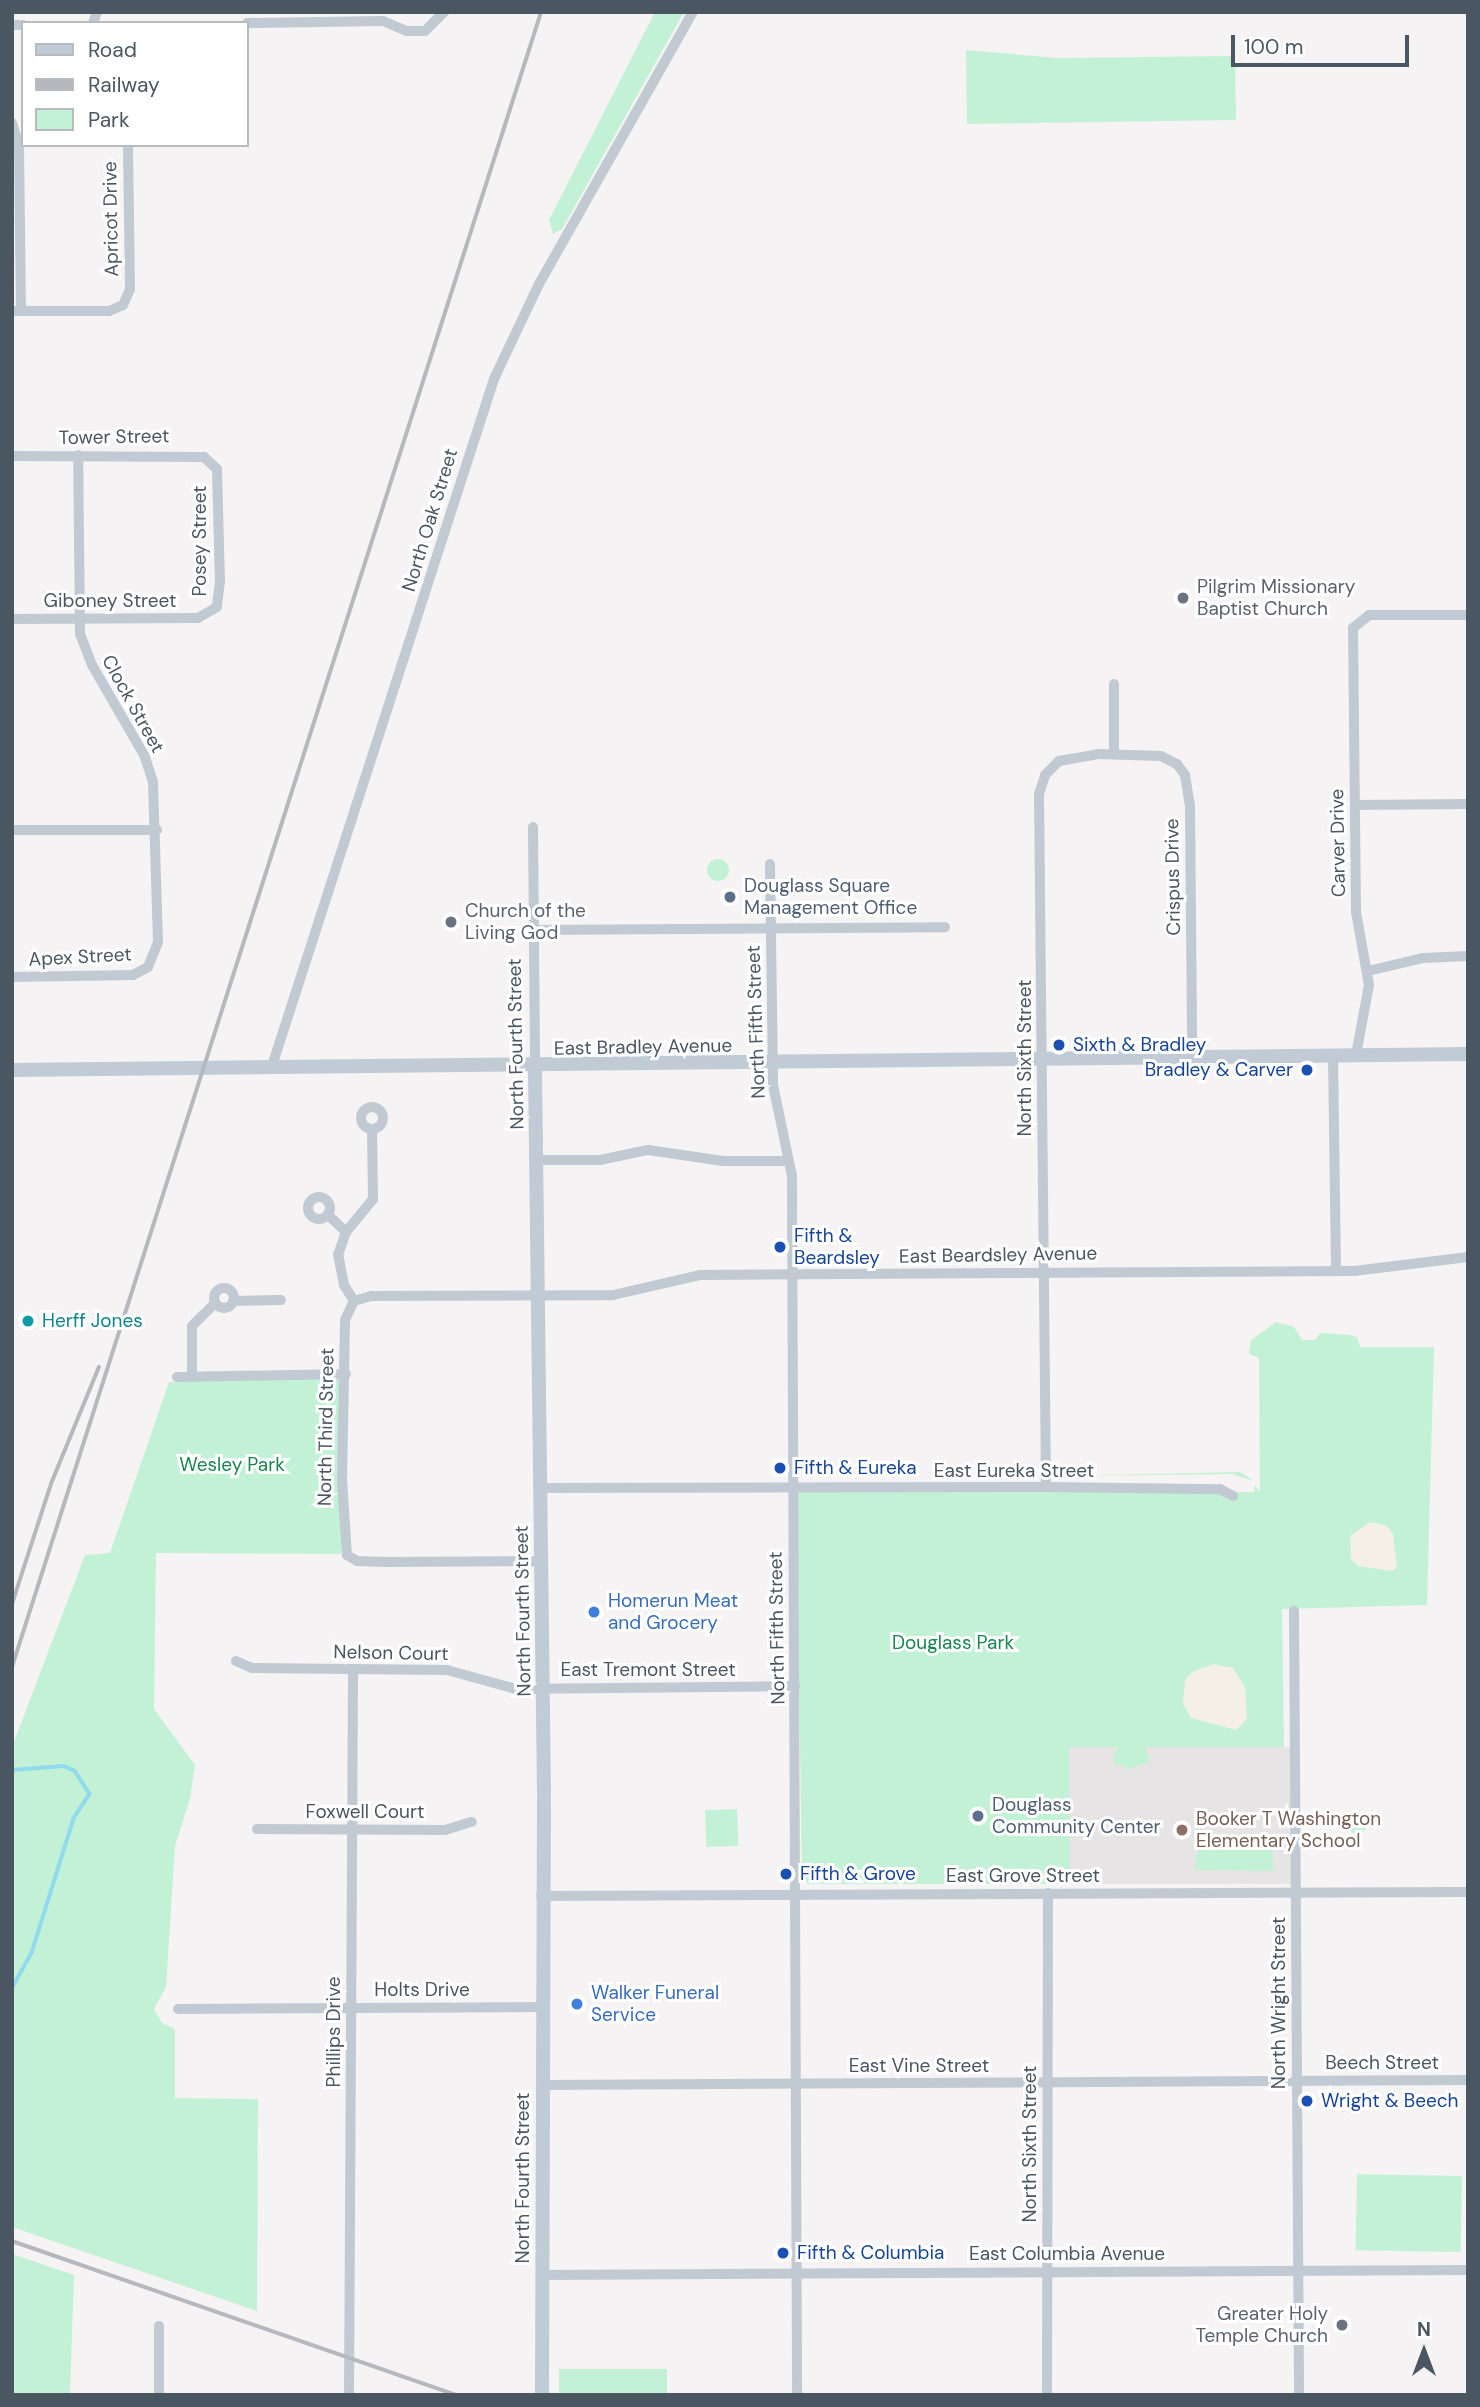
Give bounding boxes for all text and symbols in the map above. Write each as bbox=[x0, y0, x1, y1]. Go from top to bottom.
legend bbox=[21, 21, 248, 147]
scale bar bbox=[1235, 21, 1414, 65]
text: 100 m bbox=[1244, 33, 1304, 61]
text: Road bbox=[88, 36, 137, 64]
text: Railway bbox=[88, 71, 160, 99]
text: Park bbox=[88, 106, 129, 134]
street label: Apricot Drive bbox=[99, 161, 123, 277]
street label: Tower Street bbox=[58, 425, 170, 449]
street label: North Oak Street bbox=[397, 446, 463, 594]
street label: Posey Street bbox=[189, 485, 211, 597]
place label: Pilgrim Missionary Baptist Church bbox=[1197, 576, 1355, 620]
street label: Giboney Street bbox=[44, 590, 176, 612]
marker: Pilgrim Missionary Baptist Church bbox=[1175, 590, 1191, 606]
street label: Clock Street bbox=[97, 651, 169, 757]
street label: Carver Drive bbox=[1326, 789, 1350, 897]
street label: Crispus Drive bbox=[1161, 818, 1185, 936]
place label: Douglass Square Management Office bbox=[744, 875, 917, 919]
marker: Douglass Square Management Office bbox=[722, 889, 738, 905]
place label: Church of the Living God bbox=[465, 900, 586, 944]
marker: Church of the Living God bbox=[443, 914, 459, 930]
street label: Apex Street bbox=[28, 943, 132, 971]
street label: North Fifth Street bbox=[742, 945, 770, 1099]
street label: North Fourth Street bbox=[503, 958, 529, 1130]
street label: North Sixth Street bbox=[1014, 979, 1036, 1137]
street label: East Bradley Avenue bbox=[554, 1034, 732, 1060]
place label: Sixth & Bradley bbox=[1073, 1034, 1206, 1056]
marker: Sixth & Bradley bbox=[1051, 1037, 1067, 1053]
place label: Bradley & Carver bbox=[1145, 1059, 1293, 1081]
marker: Bradley & Carver bbox=[1299, 1062, 1315, 1078]
place label: Fifth & Beardsley bbox=[794, 1225, 880, 1269]
marker: Fifth & Beardsley bbox=[772, 1239, 788, 1255]
street label: East Beardsley Avenue bbox=[899, 1242, 1097, 1268]
place label: Herff Jones bbox=[42, 1310, 143, 1332]
marker: Herff Jones bbox=[20, 1313, 36, 1329]
street label: North Third Street bbox=[313, 1348, 339, 1506]
park label: Wesley Park bbox=[179, 1454, 285, 1476]
place label: Fifth & Eureka bbox=[794, 1457, 917, 1479]
marker: Fifth & Eureka bbox=[772, 1460, 788, 1476]
street label: East Eureka Street bbox=[934, 1460, 1094, 1482]
street label: North Fourth Street bbox=[510, 1525, 536, 1697]
street label: North Fifth Street bbox=[764, 1551, 790, 1705]
place label: Homerun Meat and Grocery bbox=[608, 1590, 738, 1634]
marker: Homerun Meat and Grocery bbox=[586, 1604, 602, 1620]
park label: Douglass Park bbox=[892, 1632, 1014, 1654]
street label: Nelson Court bbox=[333, 1641, 449, 1665]
street label: East Tremont Street bbox=[560, 1659, 736, 1681]
place label: Douglass Community Center bbox=[992, 1794, 1160, 1838]
street label: Foxwell Court bbox=[306, 1801, 424, 1823]
marker: Douglass Community Center bbox=[970, 1808, 986, 1824]
place label: Booker T Washington Elementary School bbox=[1196, 1808, 1381, 1852]
marker: Booker T Washington Elementary School bbox=[1174, 1822, 1190, 1838]
place label: Fifth & Grove bbox=[800, 1863, 916, 1885]
street label: East Grove Street bbox=[946, 1865, 1100, 1887]
marker: Fifth & Grove bbox=[778, 1866, 794, 1882]
street label: North Wright Street bbox=[1268, 1917, 1290, 2089]
street label: Phillips Drive bbox=[323, 1976, 345, 2088]
street label: Holts Drive bbox=[374, 1979, 470, 2001]
place label: Walker Funeral Service bbox=[591, 1982, 719, 2026]
marker: Walker Funeral Service bbox=[569, 1996, 585, 2012]
street label: Beech Street bbox=[1325, 2052, 1439, 2074]
street label: East Vine Street bbox=[849, 2055, 989, 2077]
street label: North Sixth Street bbox=[1019, 2065, 1041, 2223]
place label: Wright & Beech bbox=[1321, 2090, 1459, 2112]
street label: North Fourth Street bbox=[512, 2092, 534, 2264]
marker: Wright & Beech bbox=[1299, 2093, 1315, 2109]
place label: Fifth & Columbia bbox=[797, 2242, 944, 2264]
street label: East Columbia Avenue bbox=[969, 2243, 1165, 2265]
marker: Fifth & Columbia bbox=[775, 2245, 791, 2261]
place label: Greater Holy Temple Church bbox=[1195, 2303, 1328, 2347]
north arrow bbox=[1389, 2316, 1459, 2386]
marker: Greater Holy Temple Church bbox=[1334, 2317, 1350, 2333]
text: N bbox=[1417, 2317, 1431, 2342]

